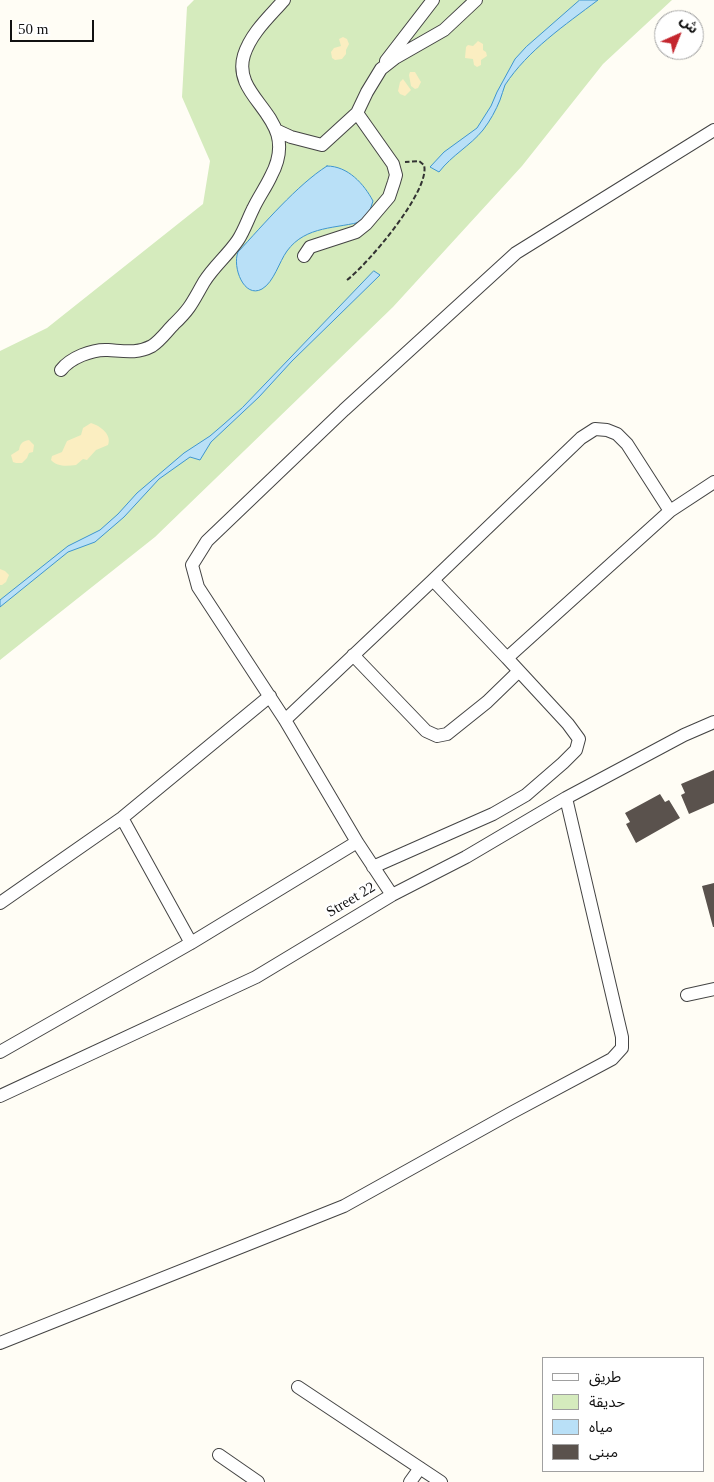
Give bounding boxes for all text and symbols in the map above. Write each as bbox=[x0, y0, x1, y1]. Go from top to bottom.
scale bar bbox=[12, 10, 96, 42]
north arrow bbox=[654, 10, 704, 60]
text: ش bbox=[677, 13, 701, 37]
text: 50 m bbox=[18, 21, 48, 37]
street label: Street 22 bbox=[323, 878, 379, 922]
legend bbox=[542, 1357, 704, 1472]
text: طريق bbox=[589, 1369, 621, 1385]
text: حديقة bbox=[589, 1394, 625, 1410]
text: مياه bbox=[589, 1419, 613, 1435]
text: مبنى bbox=[589, 1444, 618, 1460]

